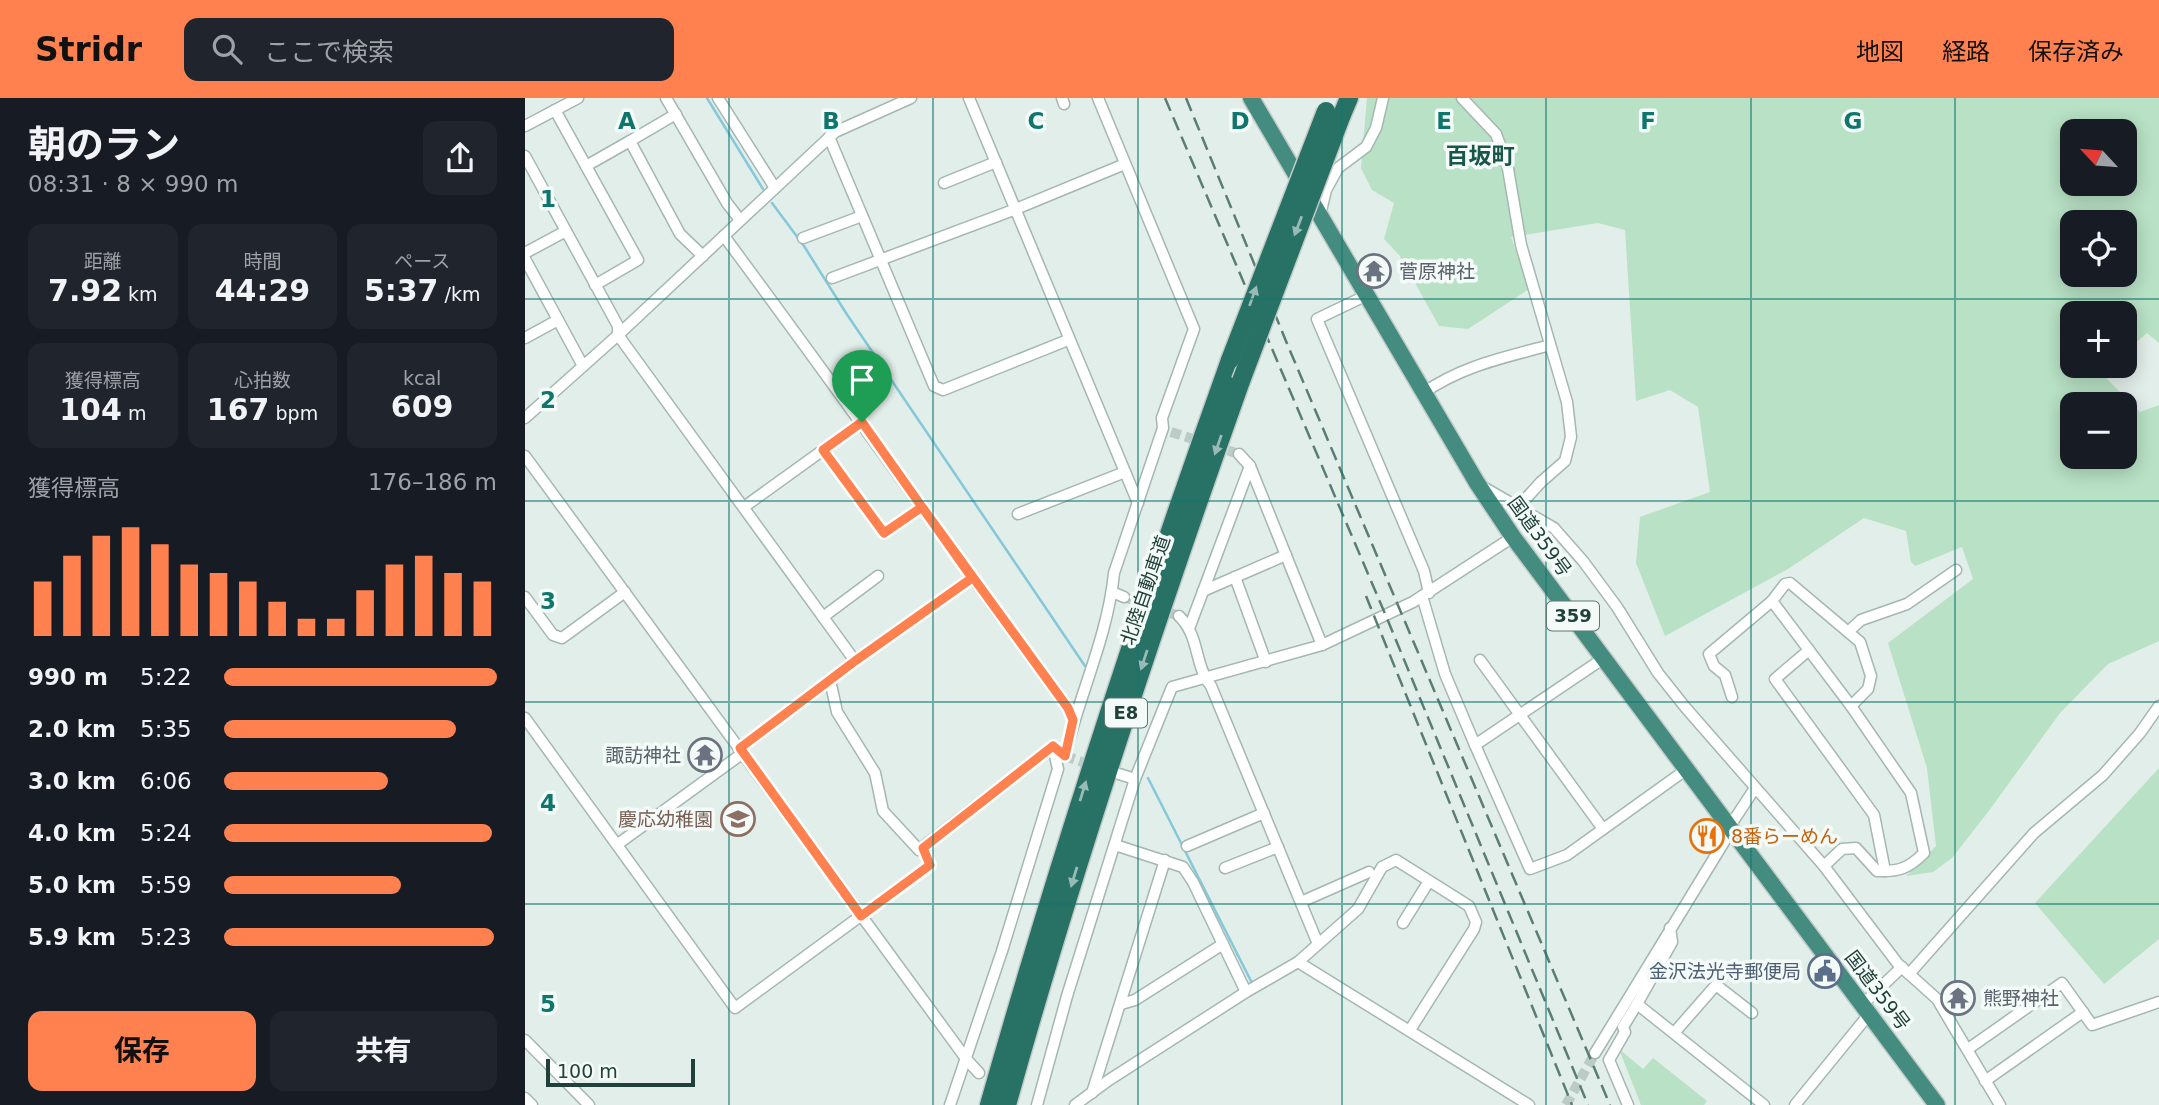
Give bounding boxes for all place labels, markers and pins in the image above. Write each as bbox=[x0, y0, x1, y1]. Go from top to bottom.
temple icon: 菅原神社 bbox=[1355, 252, 1393, 290]
place label: 菅原神社 bbox=[1399, 260, 1475, 282]
pin bbox=[832, 350, 892, 422]
temple icon: 諏訪神社 bbox=[686, 736, 724, 774]
place label: 諏訪神社 bbox=[605, 744, 681, 766]
school or university icon: 慶応幼稚園 bbox=[719, 800, 757, 838]
place label: 慶応幼稚園 bbox=[618, 808, 713, 830]
restaurant icon: 8番らーめん bbox=[1688, 817, 1726, 855]
place label: 8番らーめん bbox=[1731, 825, 1838, 847]
public building icon: 金沢法光寺郵便局 bbox=[1806, 952, 1844, 990]
place label: 金沢法光寺郵便局 bbox=[1649, 960, 1801, 982]
temple icon: 熊野神社 bbox=[1939, 979, 1977, 1017]
place label: 熊野神社 bbox=[1983, 987, 2059, 1009]

